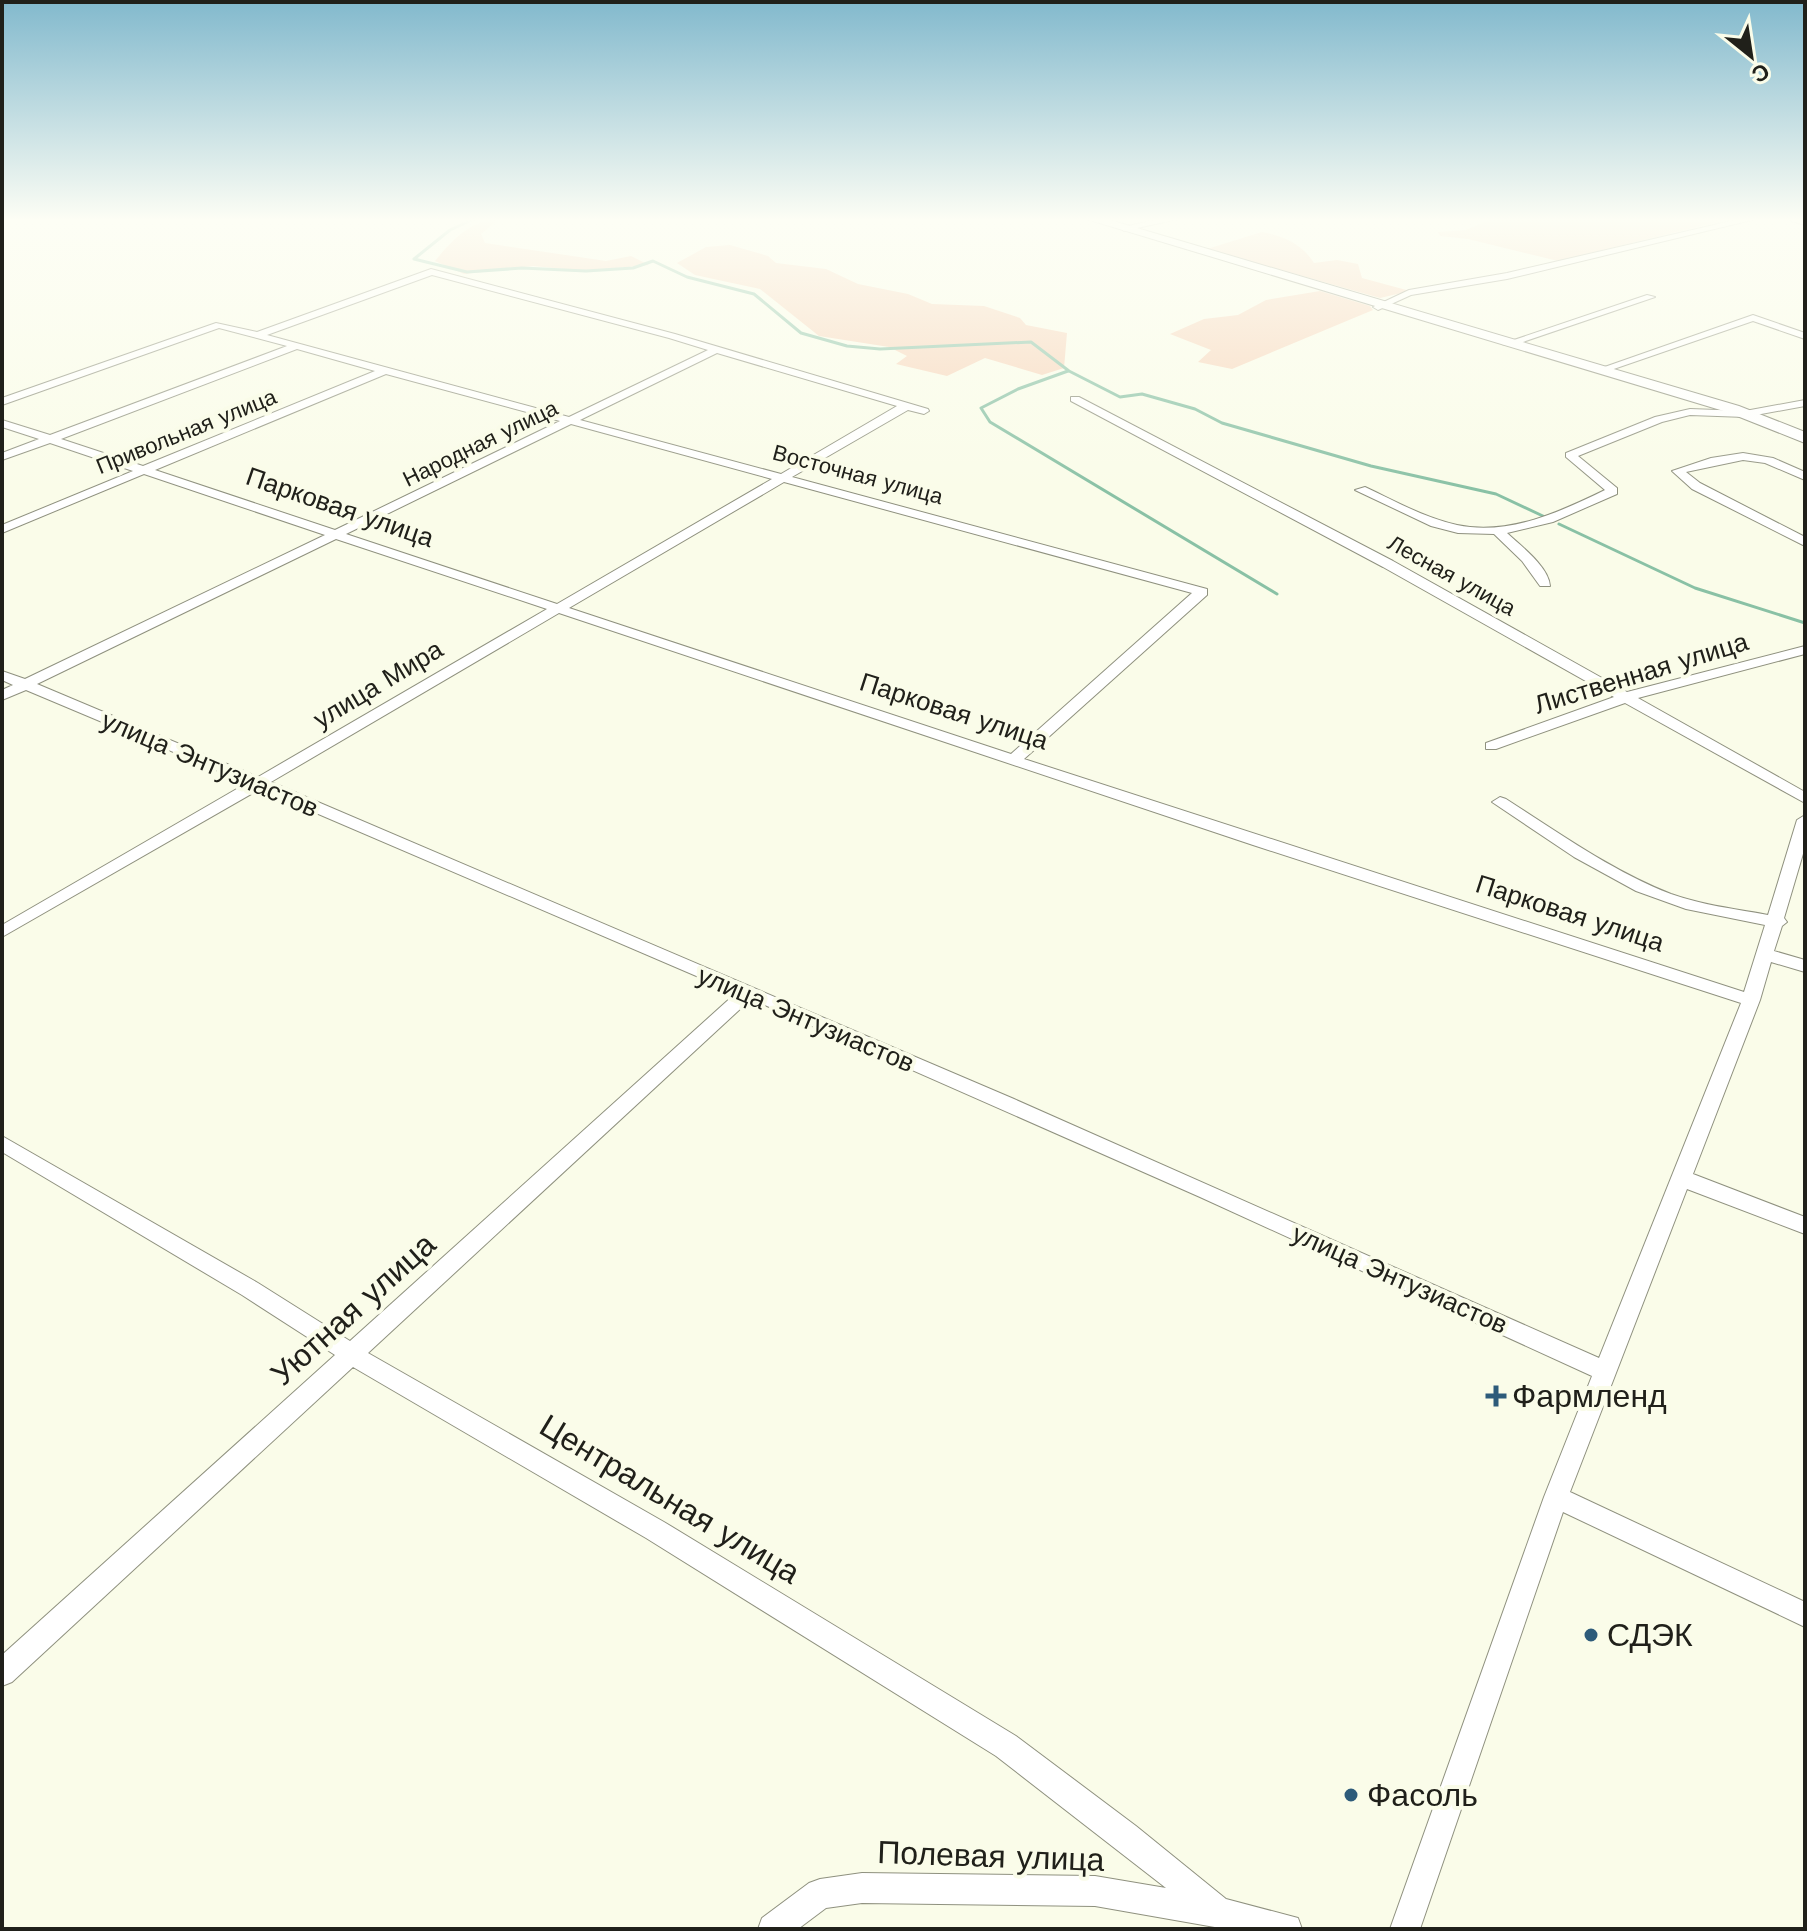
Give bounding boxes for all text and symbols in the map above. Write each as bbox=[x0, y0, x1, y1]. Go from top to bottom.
north arrow bbox=[1711, 16, 1791, 96]
text: С bbox=[1748, 58, 1774, 88]
street label: Привольная улица bbox=[92, 384, 281, 479]
street label: Народная улица bbox=[399, 395, 562, 492]
street label: Восточная улица bbox=[770, 440, 946, 509]
street label: Парковая улица bbox=[242, 461, 438, 553]
street label: Лесная улица bbox=[1384, 530, 1521, 621]
street label: Лиственная улица bbox=[1530, 626, 1752, 720]
street label: улица Мира bbox=[308, 633, 449, 734]
street label: Парковая улица bbox=[856, 666, 1052, 756]
street label: улица Энтузиастов bbox=[97, 705, 323, 823]
street label: Парковая улица bbox=[1472, 868, 1668, 958]
street label: улица Энтузиастов bbox=[693, 960, 919, 1078]
street label: улица Энтузиастов bbox=[1288, 1218, 1512, 1340]
street label: Уютная улица bbox=[263, 1225, 443, 1393]
place label: Фармленд bbox=[1512, 1377, 1667, 1415]
marker: Фармленд bbox=[1487, 1387, 1505, 1405]
street label: Центральная улица bbox=[533, 1406, 807, 1592]
place label: СДЭК bbox=[1607, 1616, 1693, 1654]
marker: СДЭК bbox=[1582, 1626, 1600, 1644]
place label: Фасоль bbox=[1367, 1776, 1478, 1814]
marker: Фасоль bbox=[1342, 1786, 1360, 1804]
street label: Полевая улица bbox=[877, 1833, 1105, 1879]

